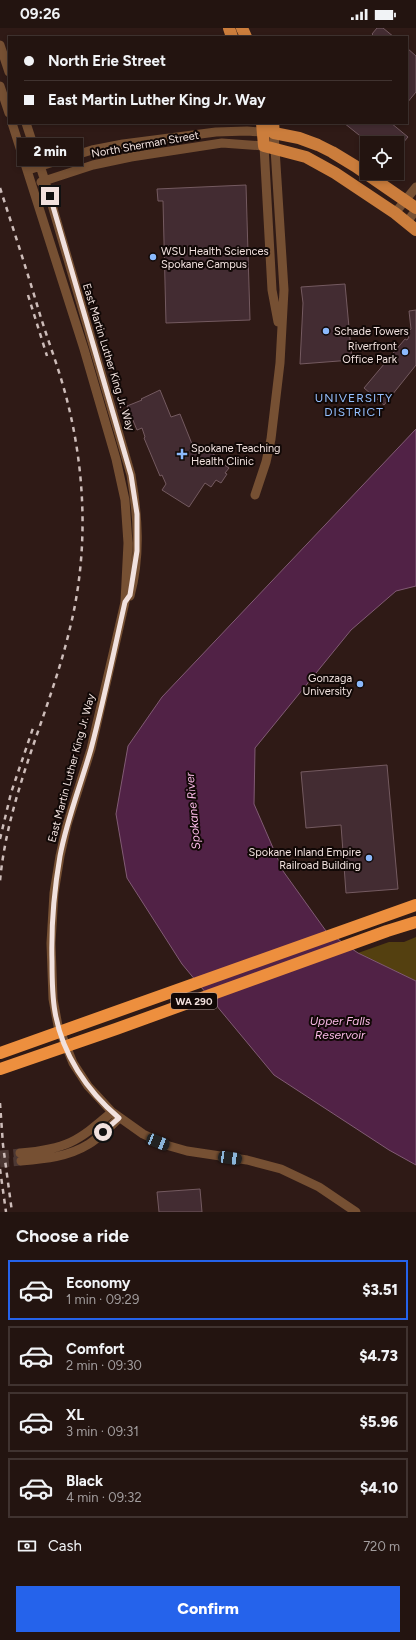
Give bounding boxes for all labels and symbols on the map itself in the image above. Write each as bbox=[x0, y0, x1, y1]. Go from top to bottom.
street label: North Sherman Street bbox=[90, 129, 200, 160]
callout: 2 min bbox=[17, 138, 83, 166]
route end bbox=[41, 187, 59, 205]
place label: WSU Health Sciences Spokane Campus bbox=[161, 245, 269, 271]
marker: WSU Health Sciences Spokane Campus bbox=[148, 252, 158, 262]
street label: East Martin Luther King Jr. Way bbox=[80, 282, 137, 433]
place label: Schade Towers bbox=[334, 325, 409, 338]
marker: Schade Towers bbox=[321, 326, 331, 336]
place label: Riverfront Office Park bbox=[342, 340, 398, 366]
marker: Riverfront Office Park bbox=[400, 347, 410, 357]
district label: UNIVERSITY DISTRICT bbox=[315, 391, 393, 419]
place label: Spokane Teaching Health Clinic bbox=[191, 442, 281, 468]
marker: Spokane Teaching Health Clinic bbox=[176, 448, 188, 460]
place label: Gonzaga University bbox=[303, 672, 352, 698]
marker: Gonzaga University bbox=[355, 679, 365, 689]
street label: East Martin Luther King Jr. Way bbox=[45, 692, 98, 844]
water label: Spokane River bbox=[183, 771, 203, 850]
place label: Spokane Inland Empire Railroad Building bbox=[249, 846, 361, 872]
marker: Spokane Inland Empire Railroad Building bbox=[364, 853, 374, 863]
road number: WA 290 bbox=[171, 993, 217, 1009]
water label: Upper Falls Reservoir bbox=[310, 1014, 371, 1042]
route start bbox=[94, 1123, 112, 1141]
car bbox=[145, 1132, 171, 1152]
car bbox=[217, 1150, 243, 1166]

